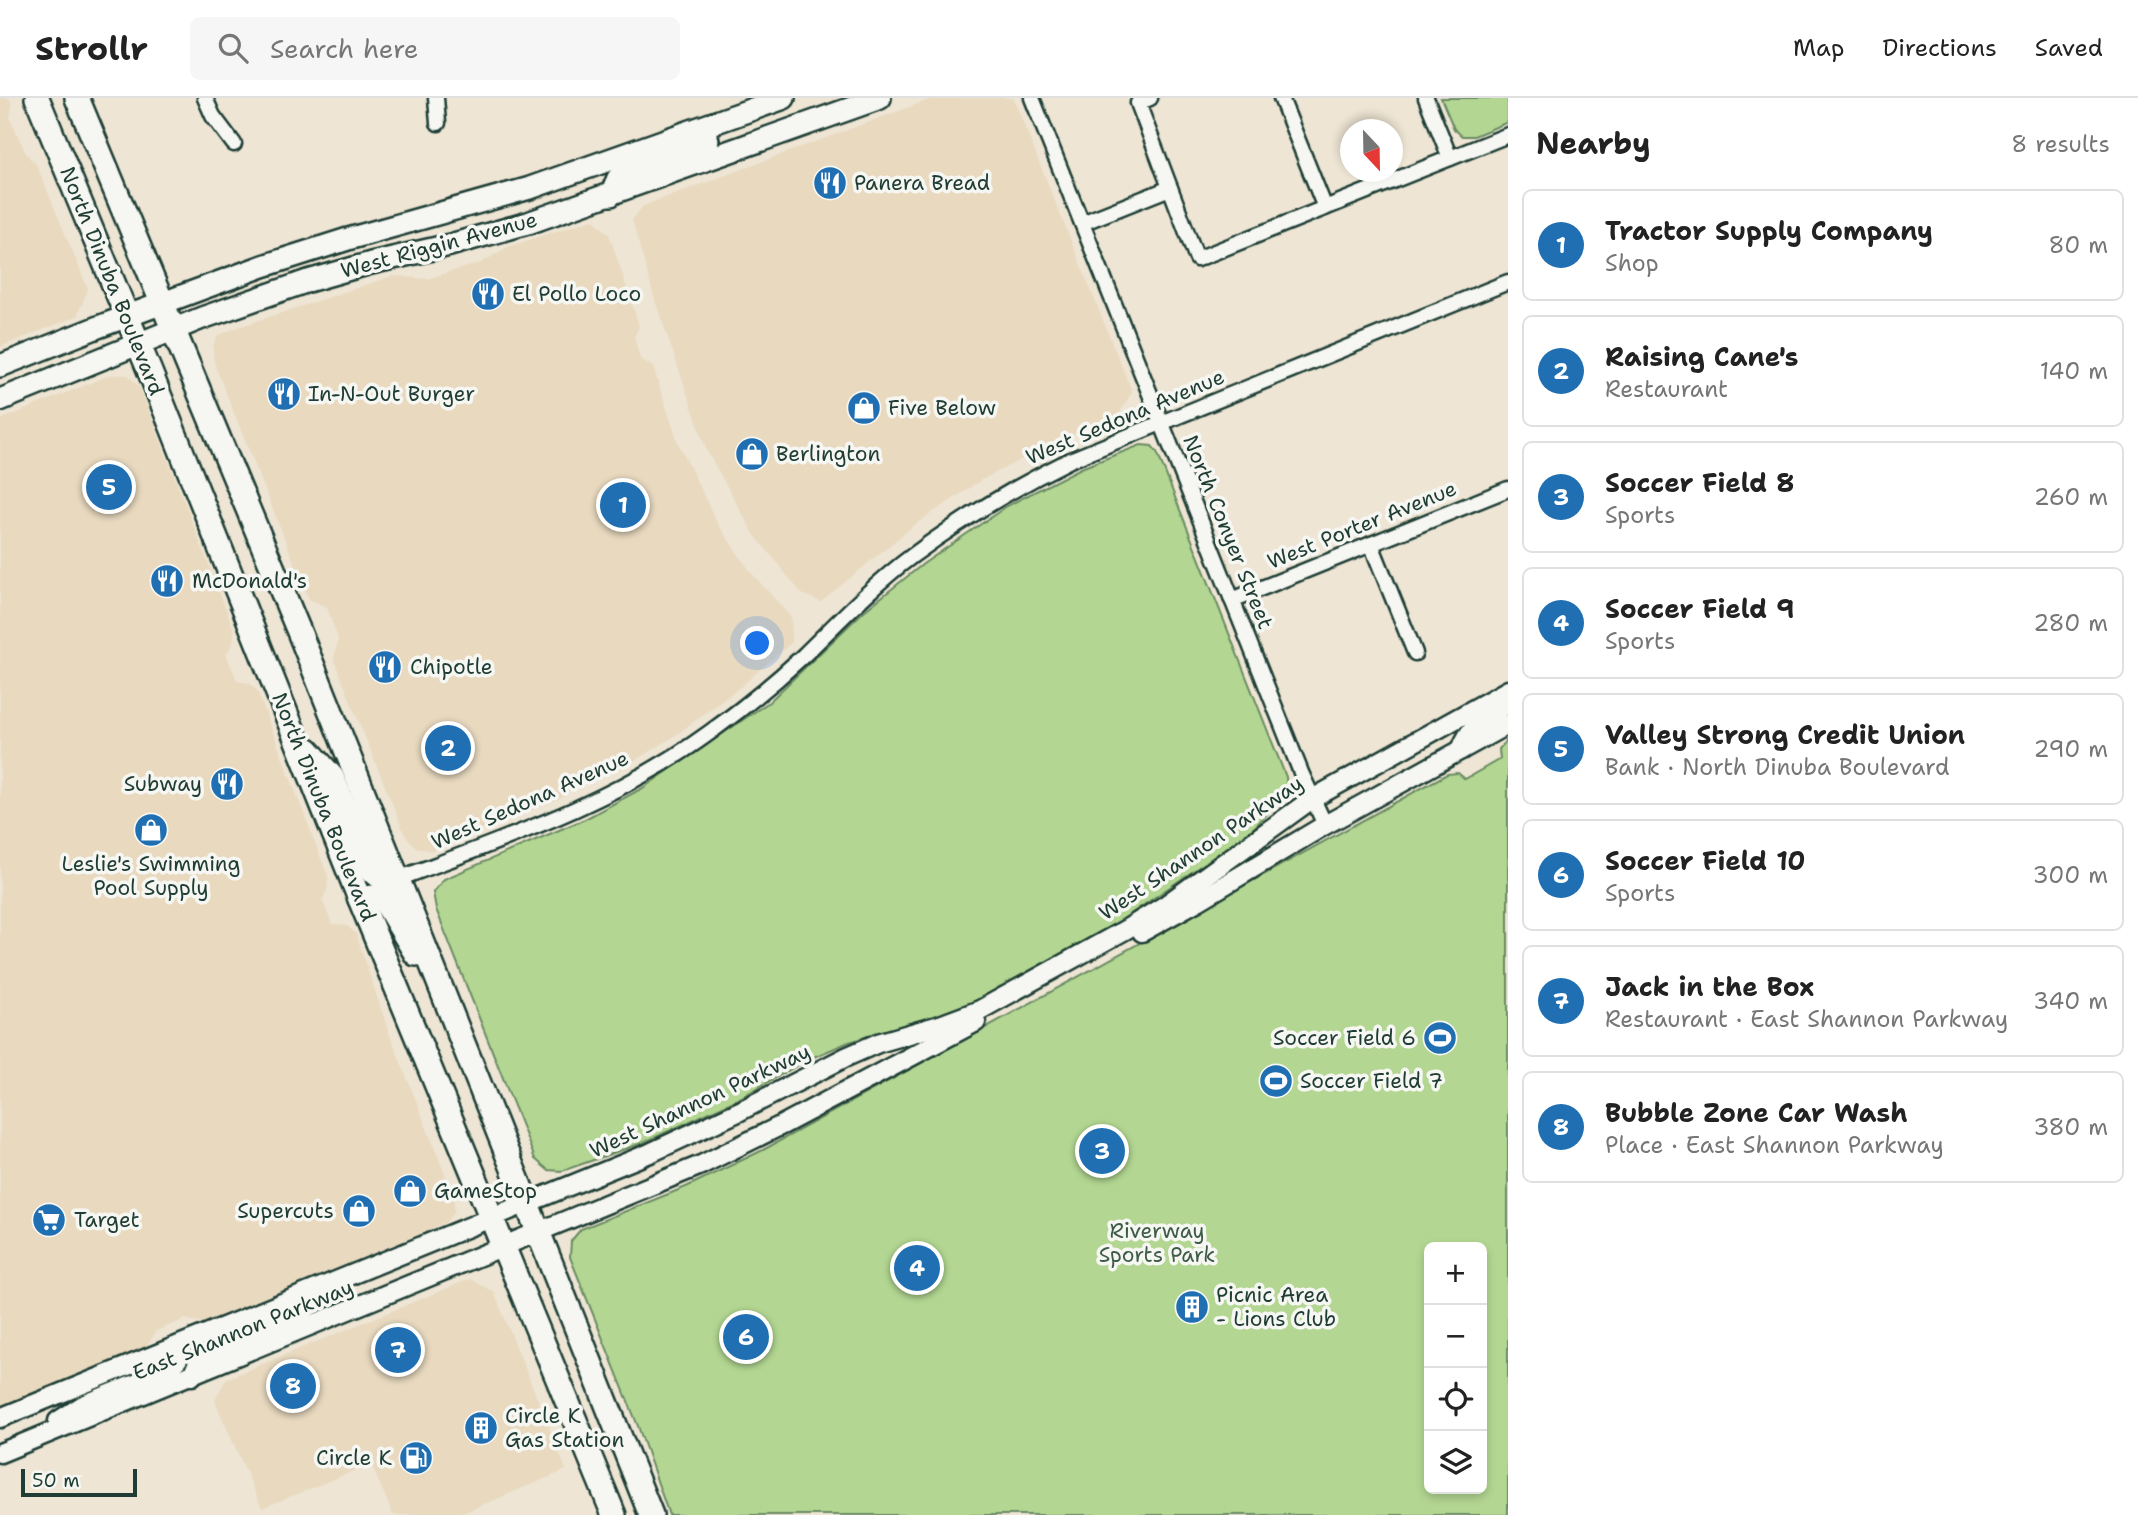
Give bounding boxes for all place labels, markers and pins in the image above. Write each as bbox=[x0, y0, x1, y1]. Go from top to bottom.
restaurant icon: Panera Bread bbox=[811, 164, 849, 202]
place label: Panera Bread bbox=[854, 169, 990, 197]
restaurant icon: El Pollo Loco bbox=[469, 275, 507, 313]
place label: El Pollo Loco bbox=[512, 280, 641, 308]
restaurant icon: In-N-Out Burger bbox=[265, 375, 303, 413]
place label: In-N-Out Burger bbox=[308, 380, 475, 408]
shop icon: Five Below bbox=[845, 389, 883, 427]
place label: Five Below bbox=[888, 394, 996, 422]
shop icon: Berlington bbox=[733, 435, 771, 473]
place label: Berlington bbox=[776, 440, 880, 468]
pin: 5 bbox=[86, 461, 132, 513]
pin: 1 bbox=[600, 479, 646, 531]
restaurant icon: McDonald's bbox=[148, 562, 186, 600]
place label: McDonald's bbox=[192, 567, 307, 595]
restaurant icon: Chipotle bbox=[366, 648, 404, 686]
place label: Chipotle bbox=[410, 653, 493, 681]
pin: 2 bbox=[425, 722, 471, 774]
restaurant icon: Subway bbox=[208, 765, 246, 803]
place label: Subway bbox=[124, 770, 202, 798]
shop icon: Leslie's Swimming Pool Supply bbox=[132, 811, 170, 849]
place label: Leslie's Swimming Pool Supply bbox=[62, 850, 240, 902]
sports icon: Soccer Field 6 bbox=[1421, 1019, 1459, 1057]
place label: Soccer Field 6 bbox=[1273, 1024, 1416, 1052]
sports icon: Soccer Field 7 bbox=[1257, 1062, 1295, 1100]
place label: Soccer Field 7 bbox=[1300, 1067, 1443, 1095]
pin: 3 bbox=[1079, 1125, 1125, 1177]
shop icon: GameStop bbox=[391, 1172, 429, 1210]
place label: GameStop bbox=[434, 1177, 537, 1205]
shop icon: Supercuts bbox=[340, 1192, 378, 1230]
place label: Supercuts bbox=[237, 1197, 334, 1225]
supermarket icon: Target bbox=[30, 1201, 68, 1239]
place label: Target bbox=[74, 1206, 140, 1234]
pin: 4 bbox=[894, 1242, 940, 1294]
place label: Picnic Area - Lions Club bbox=[1216, 1281, 1336, 1333]
building icon: Picnic Area - Lions Club bbox=[1173, 1288, 1211, 1326]
pin: 6 bbox=[723, 1311, 769, 1363]
pin: 7 bbox=[375, 1324, 421, 1376]
pin: 8 bbox=[270, 1360, 316, 1412]
place label: Circle K Gas Station bbox=[505, 1402, 625, 1454]
building icon: Circle K Gas Station bbox=[462, 1409, 500, 1447]
fuel station icon: Circle K bbox=[397, 1439, 435, 1477]
place label: Circle K bbox=[316, 1444, 392, 1472]

